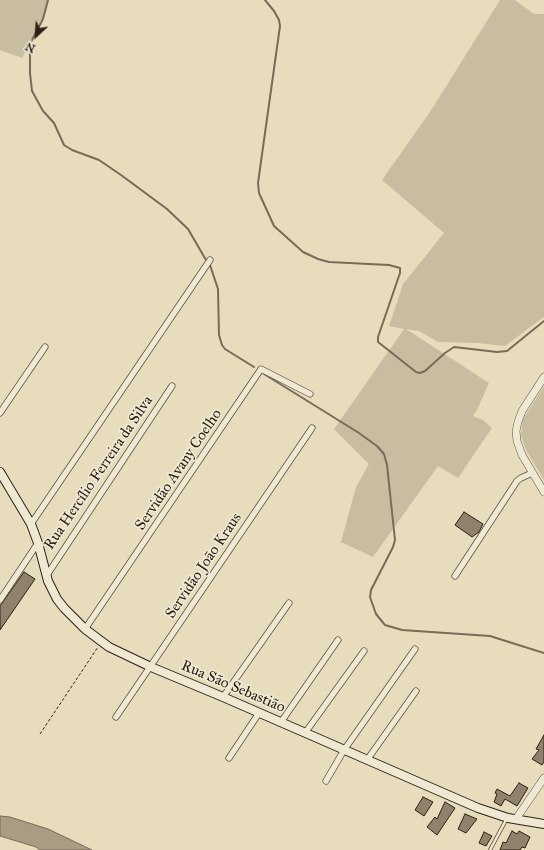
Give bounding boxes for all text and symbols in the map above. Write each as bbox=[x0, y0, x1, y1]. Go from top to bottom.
north arrow bbox=[16, 16, 56, 56]
text: N bbox=[23, 39, 38, 55]
street label: Rua Hercílio Ferreira da Silva bbox=[41, 393, 157, 553]
street label: Servidão Avany Coelho bbox=[132, 406, 226, 534]
street label: Servidão João Kraus bbox=[162, 510, 246, 622]
street label: Rua São Sebastião bbox=[178, 657, 288, 717]

